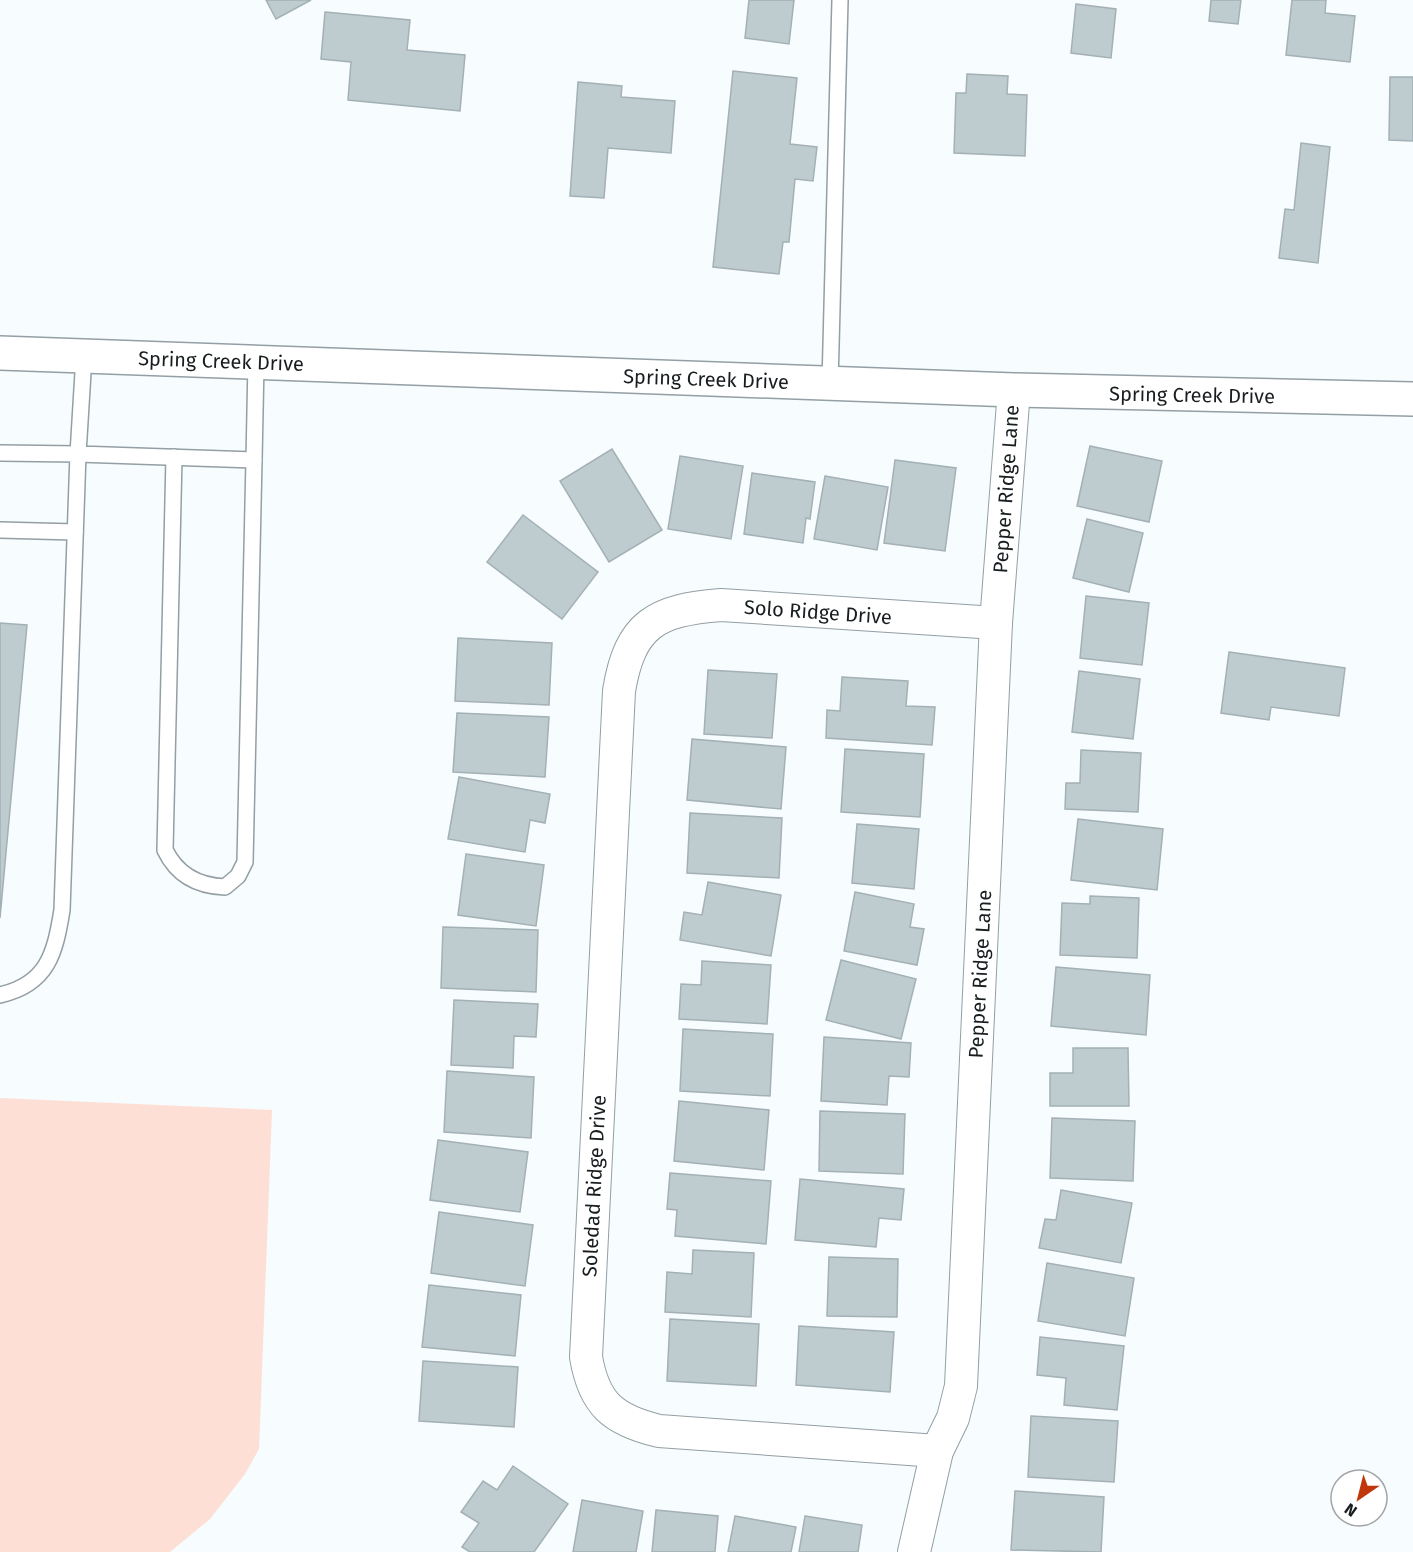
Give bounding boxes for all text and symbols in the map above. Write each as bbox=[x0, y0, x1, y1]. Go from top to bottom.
street label: Spring Creek Drive bbox=[138, 346, 304, 376]
street label: Spring Creek Drive bbox=[623, 364, 789, 394]
street label: Spring Creek Drive bbox=[1109, 382, 1275, 408]
street label: Pepper Ridge Lane bbox=[988, 404, 1024, 574]
street label: Solo Ridge Drive bbox=[743, 595, 893, 629]
street label: Pepper Ridge Lane bbox=[964, 889, 996, 1059]
street label: Soledad Ridge Drive bbox=[577, 1094, 611, 1278]
north arrow bbox=[1329, 1468, 1389, 1528]
text: N bbox=[1341, 1499, 1360, 1521]

